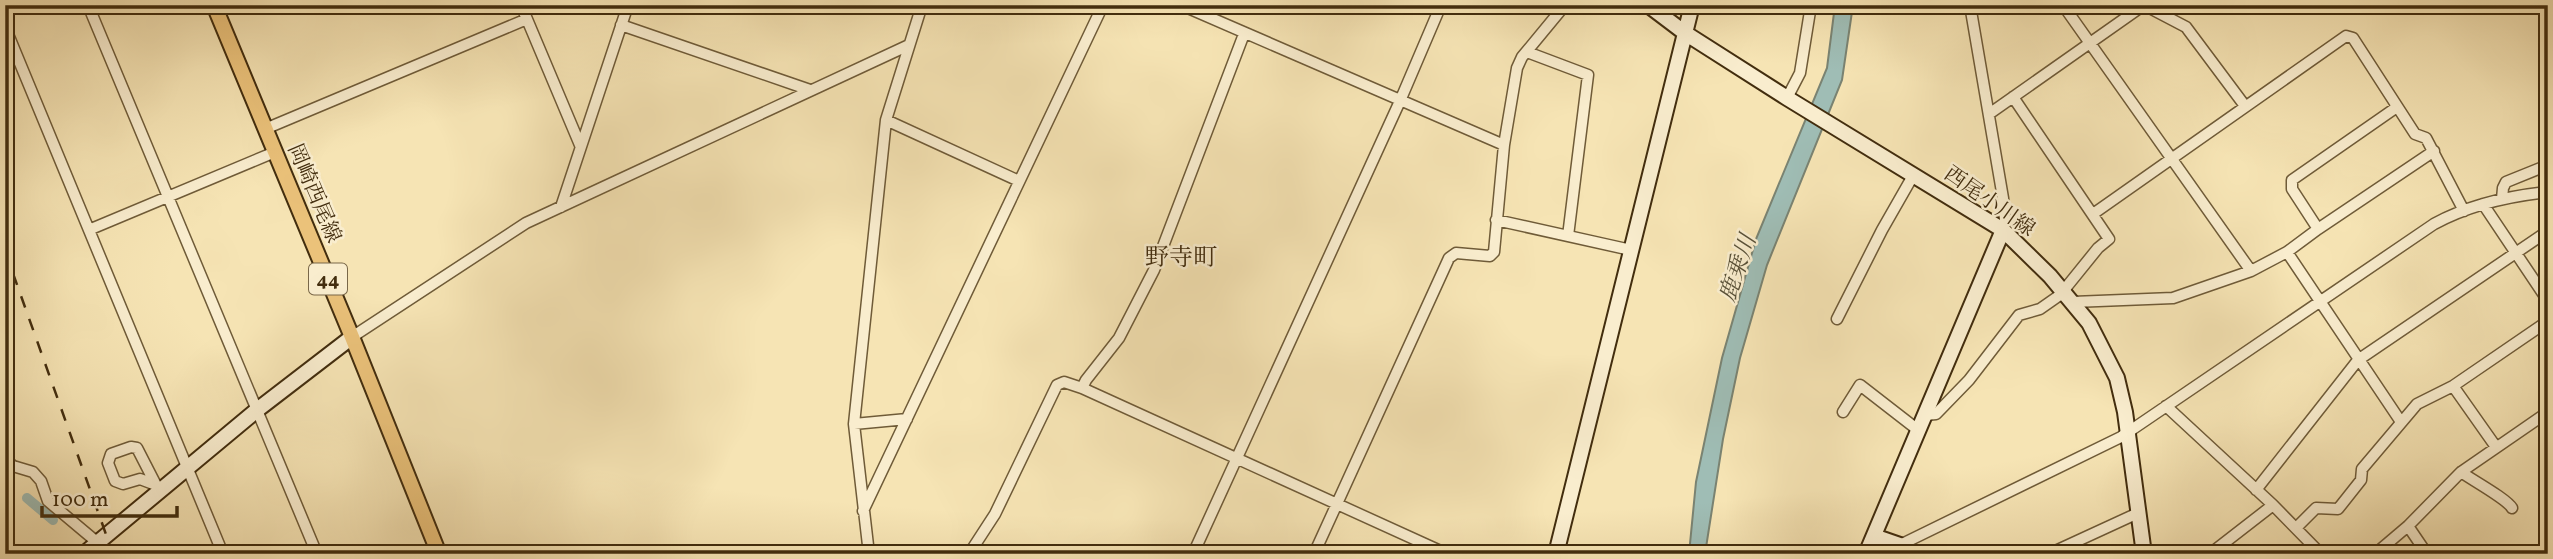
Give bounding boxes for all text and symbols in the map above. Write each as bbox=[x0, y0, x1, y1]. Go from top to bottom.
street label: 岡崎西尾線 bbox=[280, 140, 347, 248]
street label: 西尾小川線 bbox=[1938, 160, 2040, 244]
water label: 鹿乗川 bbox=[1713, 228, 1766, 306]
district label: 野寺町 bbox=[1145, 242, 1217, 276]
road number: 44 bbox=[309, 264, 347, 294]
scale bar bbox=[42, 475, 177, 519]
text: 100 m bbox=[52, 486, 109, 515]

